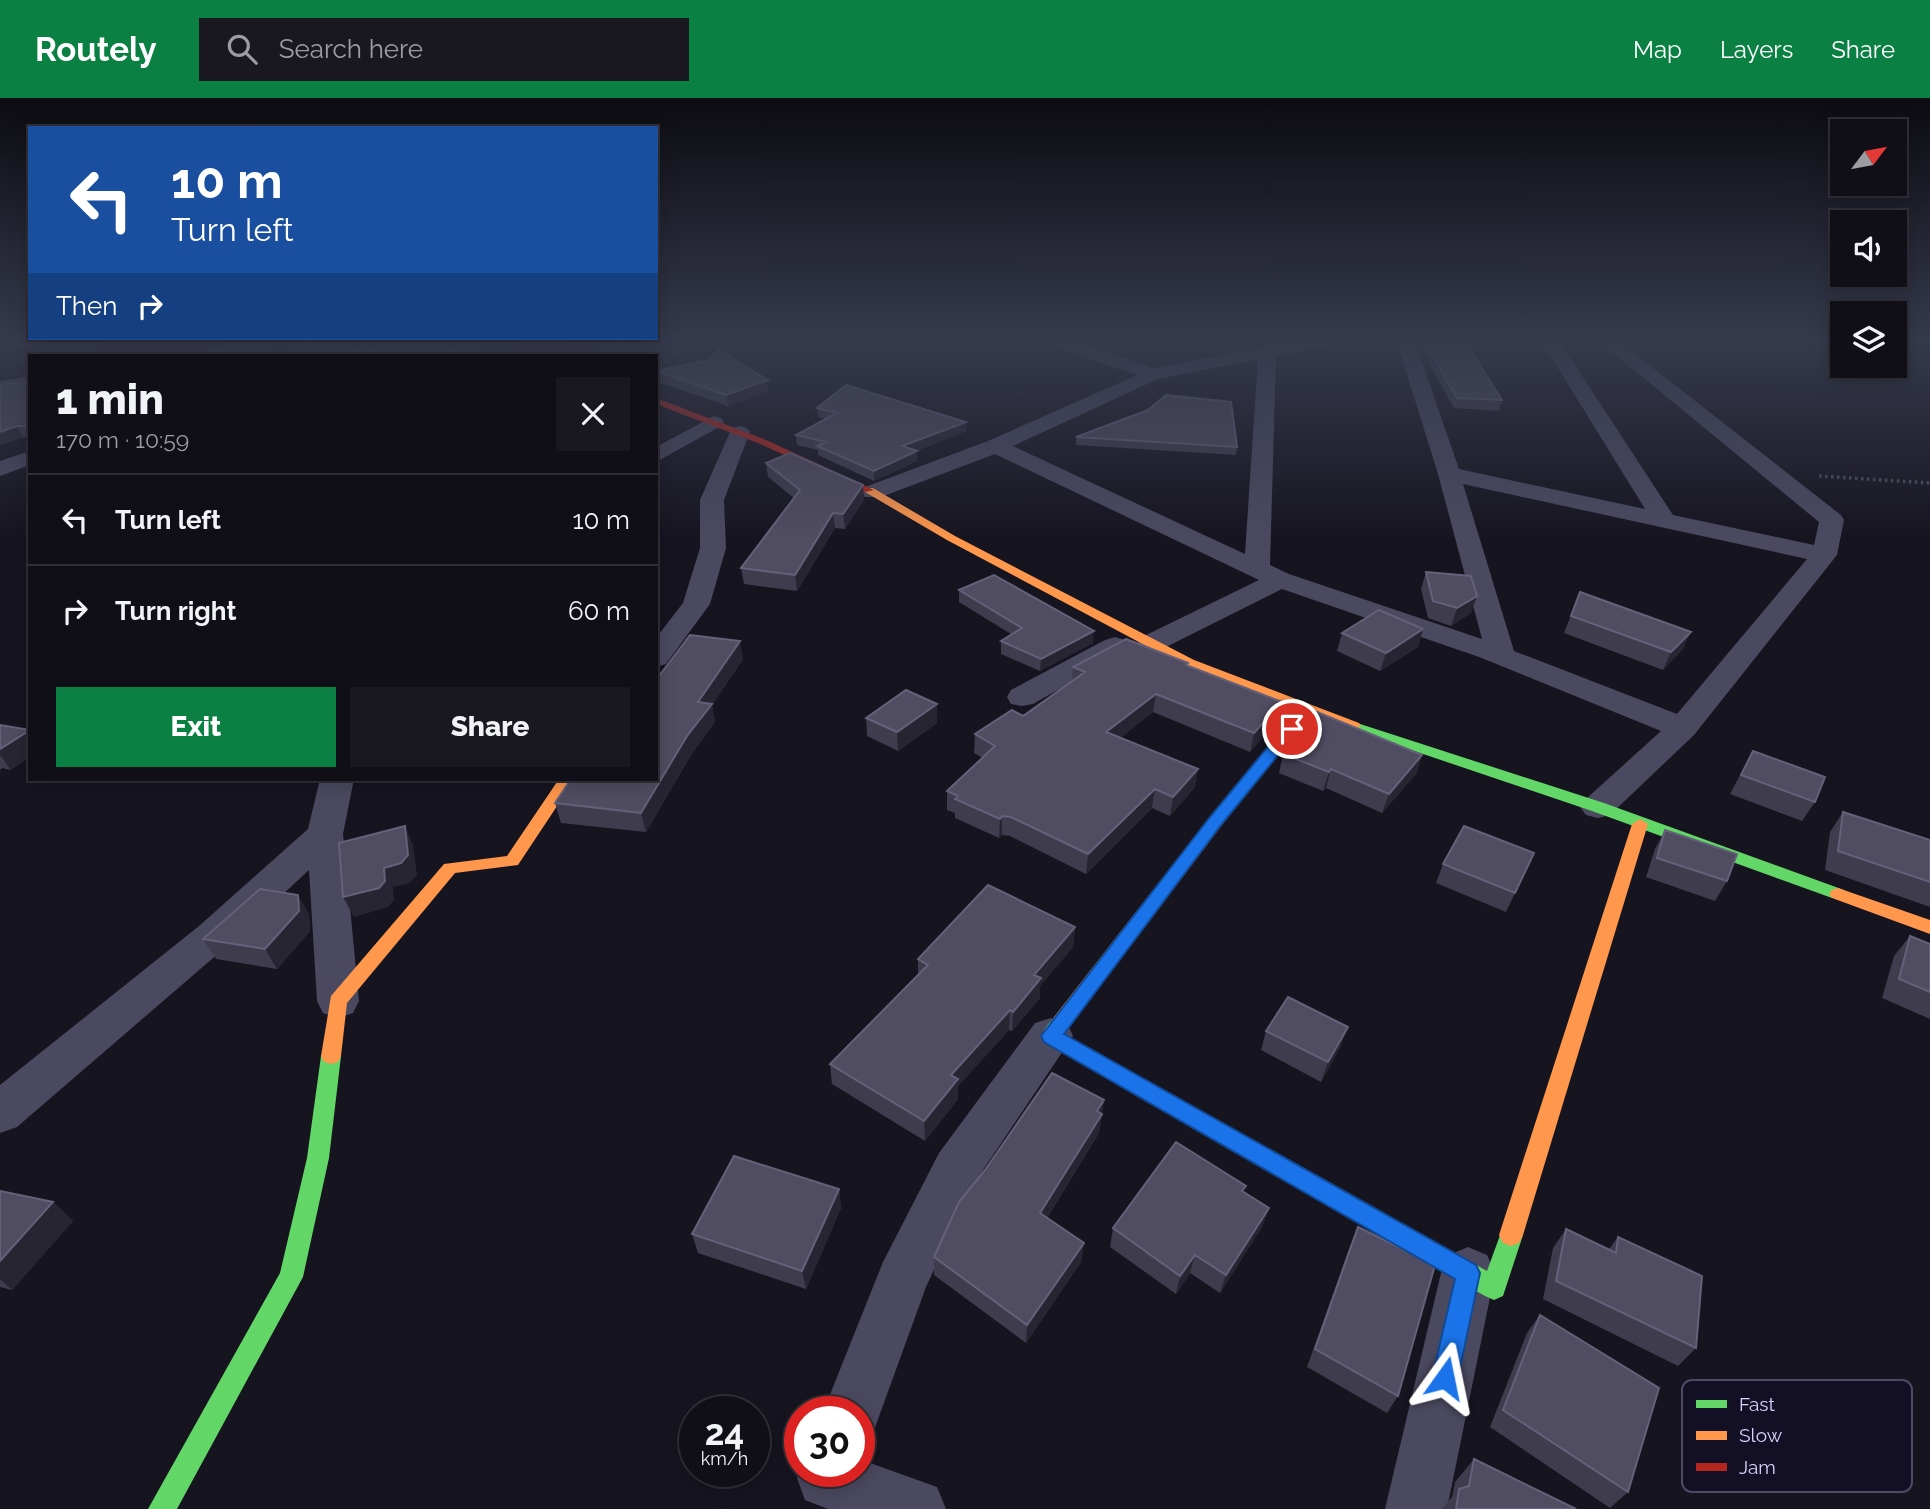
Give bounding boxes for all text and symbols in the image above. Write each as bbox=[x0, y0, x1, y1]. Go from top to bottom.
search box bbox=[199, 18, 689, 81]
text: Routely bbox=[35, 30, 157, 69]
icon: search bbox=[223, 30, 261, 68]
text: Search here bbox=[279, 34, 423, 64]
text: Map bbox=[1633, 35, 1682, 64]
text: Layers bbox=[1720, 35, 1793, 64]
text: Share bbox=[1831, 35, 1895, 64]
north arrow bbox=[1830, 119, 1908, 196]
map controls bbox=[1830, 119, 1907, 378]
text: 10 m bbox=[171, 152, 283, 209]
icon: left bbox=[56, 154, 147, 245]
button: sound bbox=[1830, 210, 1907, 287]
text: Turn left bbox=[171, 211, 293, 248]
icon: right bbox=[131, 287, 169, 325]
text: Then bbox=[56, 291, 117, 321]
button: layers bbox=[1830, 301, 1907, 378]
text: 1 min bbox=[56, 375, 164, 424]
button: close bbox=[556, 377, 630, 451]
text: 170 m · 10:59 bbox=[56, 426, 189, 453]
icon: left bbox=[56, 501, 94, 539]
text: Turn left bbox=[115, 505, 221, 535]
text: 10 m bbox=[572, 505, 630, 535]
icon: right bbox=[56, 592, 94, 630]
text: Turn right bbox=[115, 596, 236, 626]
text: 60 m bbox=[568, 596, 630, 626]
button: Exit bbox=[56, 687, 336, 767]
button: Share bbox=[350, 687, 630, 767]
pin bbox=[1262, 699, 1322, 759]
icon: arrive bbox=[1273, 710, 1311, 748]
position arrow bbox=[1408, 1341, 1482, 1415]
legend bbox=[1682, 1380, 1912, 1492]
text: Fast bbox=[1739, 1393, 1775, 1415]
speed limit sign: 30 bbox=[784, 1396, 875, 1487]
text: 24 bbox=[705, 1412, 744, 1453]
text: Slow bbox=[1739, 1424, 1783, 1446]
text: km/h bbox=[701, 1448, 748, 1469]
text: Jam bbox=[1739, 1456, 1776, 1478]

